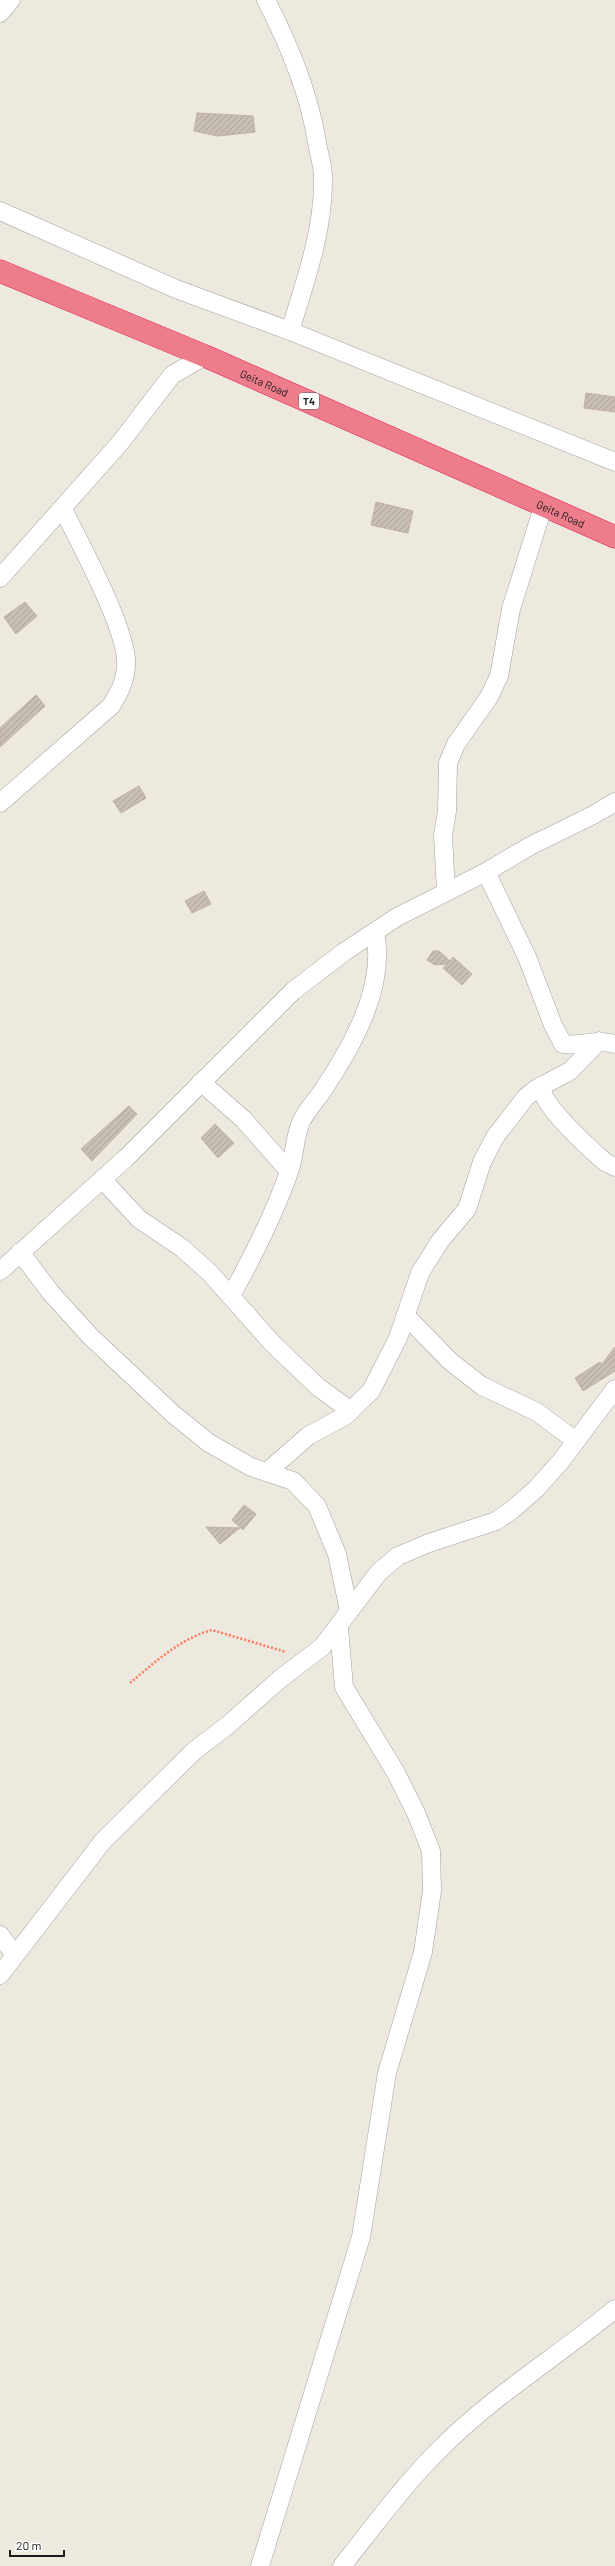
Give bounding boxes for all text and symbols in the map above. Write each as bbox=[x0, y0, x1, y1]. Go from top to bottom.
street label: Geita Road bbox=[238, 366, 291, 399]
road number: T4 bbox=[299, 393, 319, 409]
street label: Geita Road bbox=[535, 497, 587, 530]
scale bar bbox=[10, 2532, 64, 2558]
text: 20 m bbox=[16, 2538, 42, 2552]

